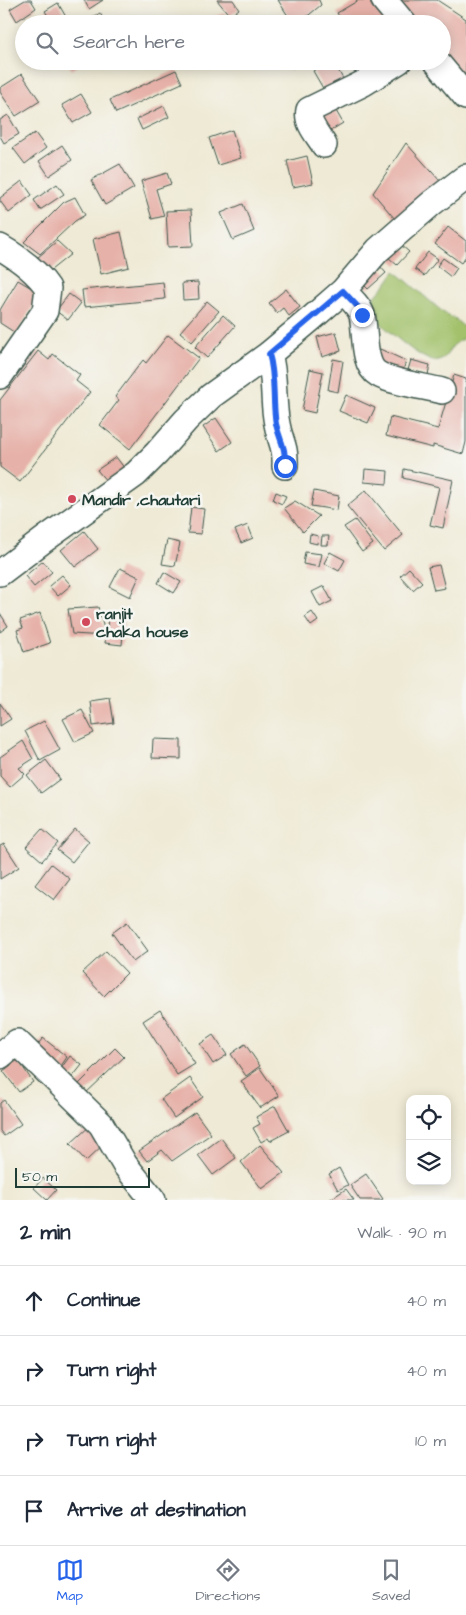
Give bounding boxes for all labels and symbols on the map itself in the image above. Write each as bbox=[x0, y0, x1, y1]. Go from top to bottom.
route end bbox=[351, 304, 374, 327]
route start bbox=[274, 455, 297, 478]
place label: Mandir ,chautari bbox=[82, 489, 201, 511]
marker: Mandir ,chautari bbox=[66, 493, 78, 505]
place label: ranjit chaka house bbox=[96, 603, 189, 643]
marker: ranjit chaka house bbox=[80, 616, 92, 628]
scale bar bbox=[15, 1165, 150, 1188]

